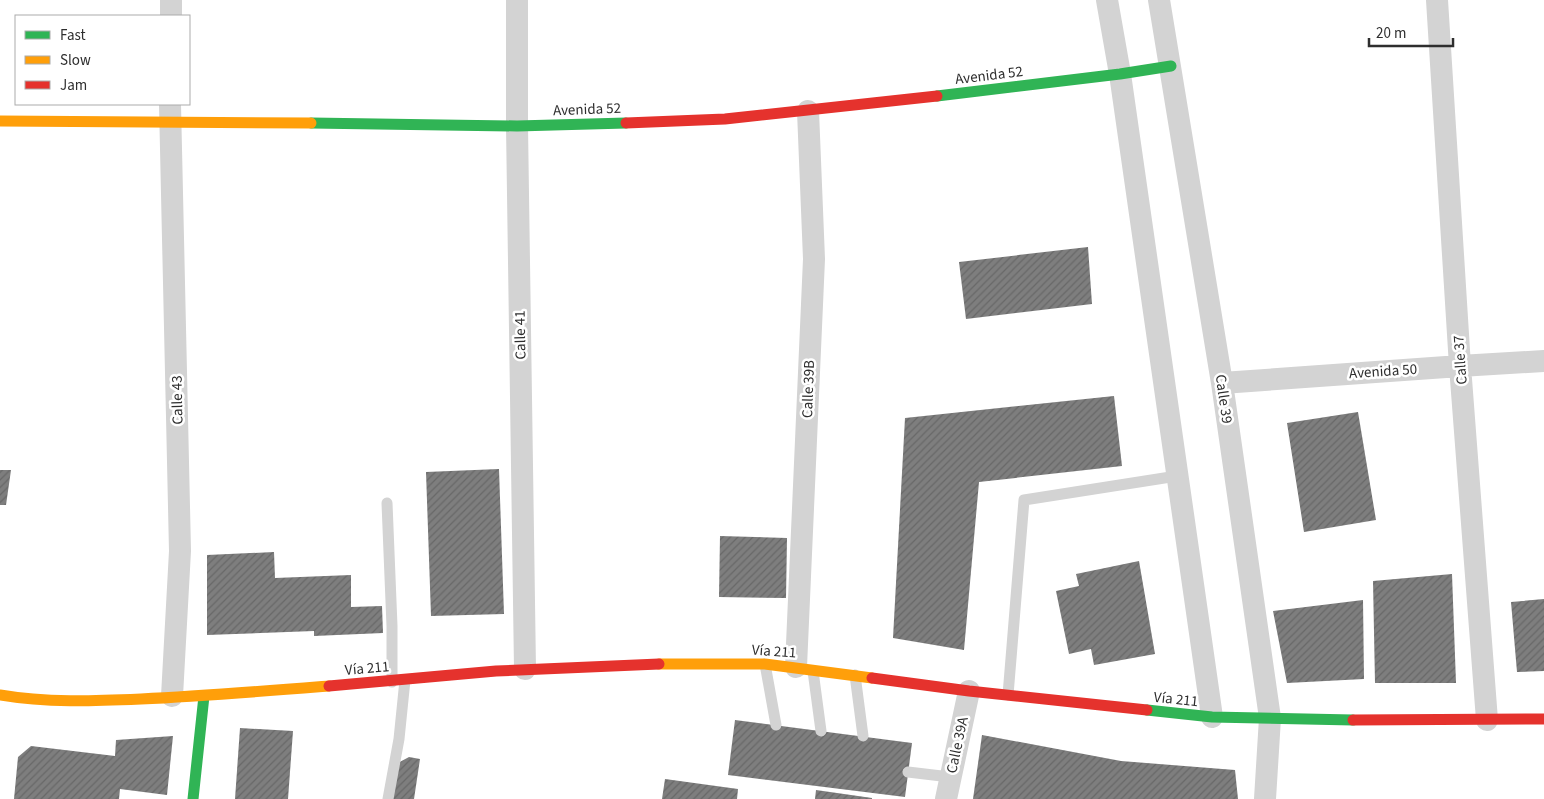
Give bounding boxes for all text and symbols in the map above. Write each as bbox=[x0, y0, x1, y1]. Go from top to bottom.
legend bbox=[15, 15, 190, 105]
scale bar bbox=[1369, 15, 1453, 47]
text: 20 m bbox=[1376, 23, 1406, 44]
text: Fast bbox=[60, 25, 86, 46]
text: Slow bbox=[60, 50, 91, 71]
street label: Avenida 52 bbox=[954, 61, 1024, 90]
text: Jam bbox=[60, 75, 87, 96]
street label: Avenida 52 bbox=[553, 98, 621, 121]
street label: Calle 41 bbox=[510, 310, 531, 360]
street label: Calle 37 bbox=[1448, 335, 1473, 385]
street label: Avenida 50 bbox=[1348, 359, 1418, 384]
street label: Calle 39B bbox=[797, 360, 820, 418]
street label: Calle 39 bbox=[1210, 373, 1237, 425]
street label: Calle 43 bbox=[167, 375, 188, 425]
street label: Vía 211 bbox=[751, 639, 797, 664]
street label: Vía 211 bbox=[344, 656, 390, 681]
street label: Vía 211 bbox=[1153, 687, 1199, 712]
street label: Calle 39A bbox=[941, 714, 974, 775]

